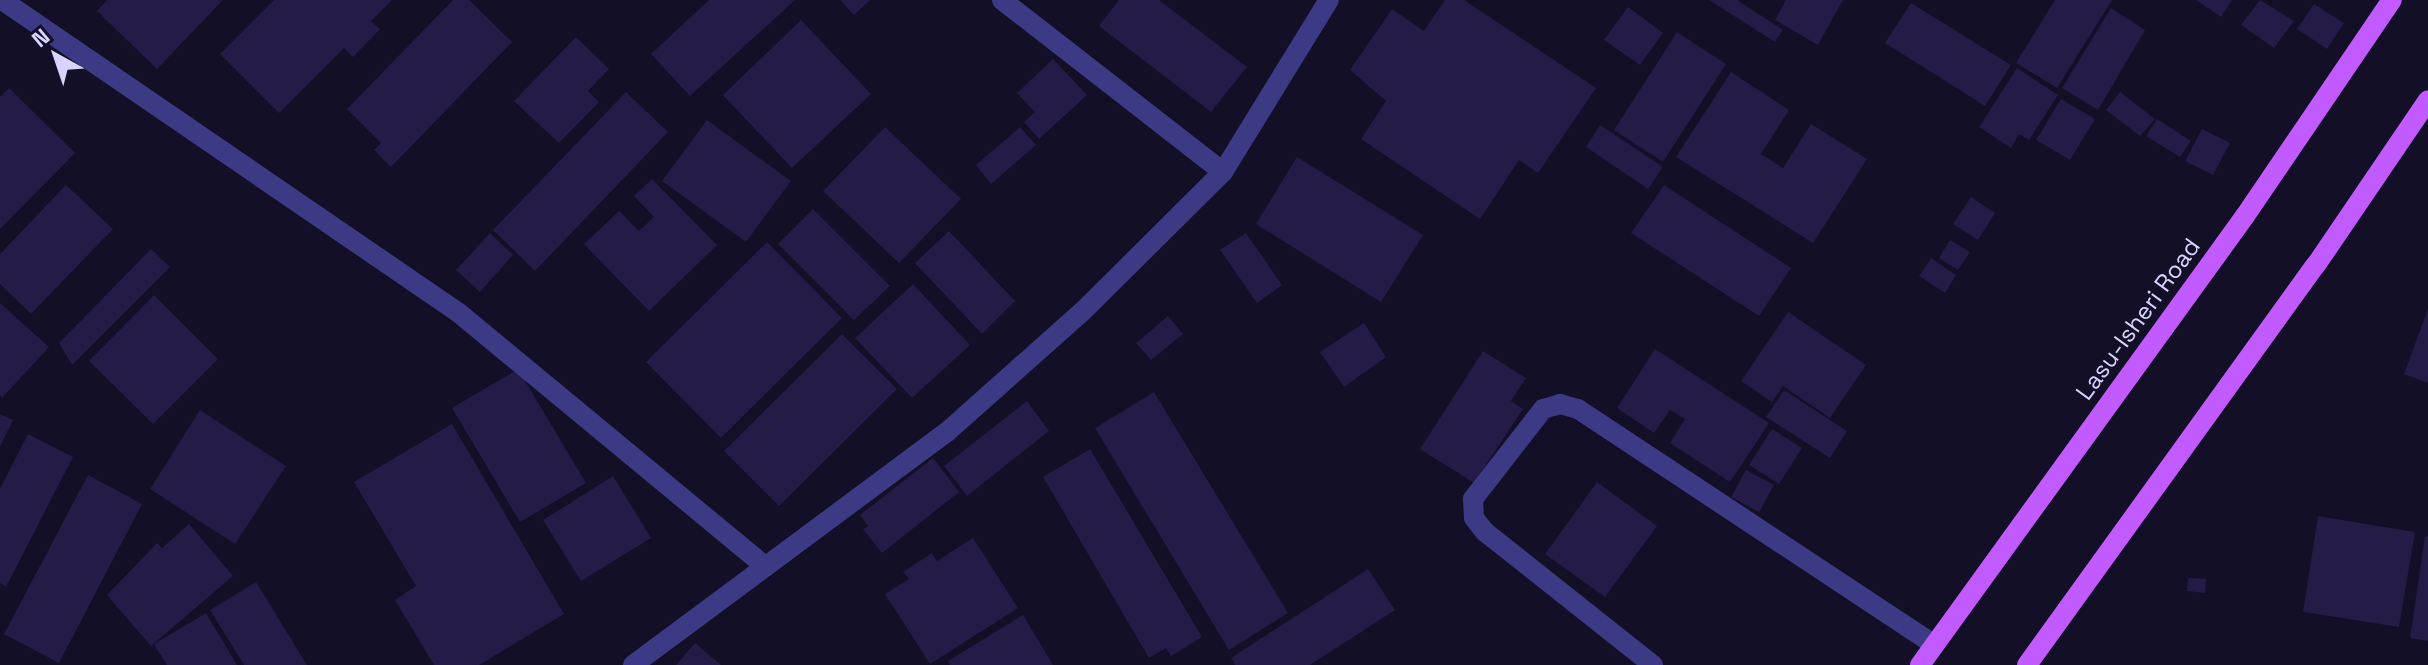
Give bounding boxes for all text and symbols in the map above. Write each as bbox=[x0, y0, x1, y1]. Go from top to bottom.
north arrow bbox=[16, 16, 96, 96]
text: N bbox=[26, 22, 55, 53]
street label: Lasu-Isheri Road bbox=[2070, 233, 2206, 405]

